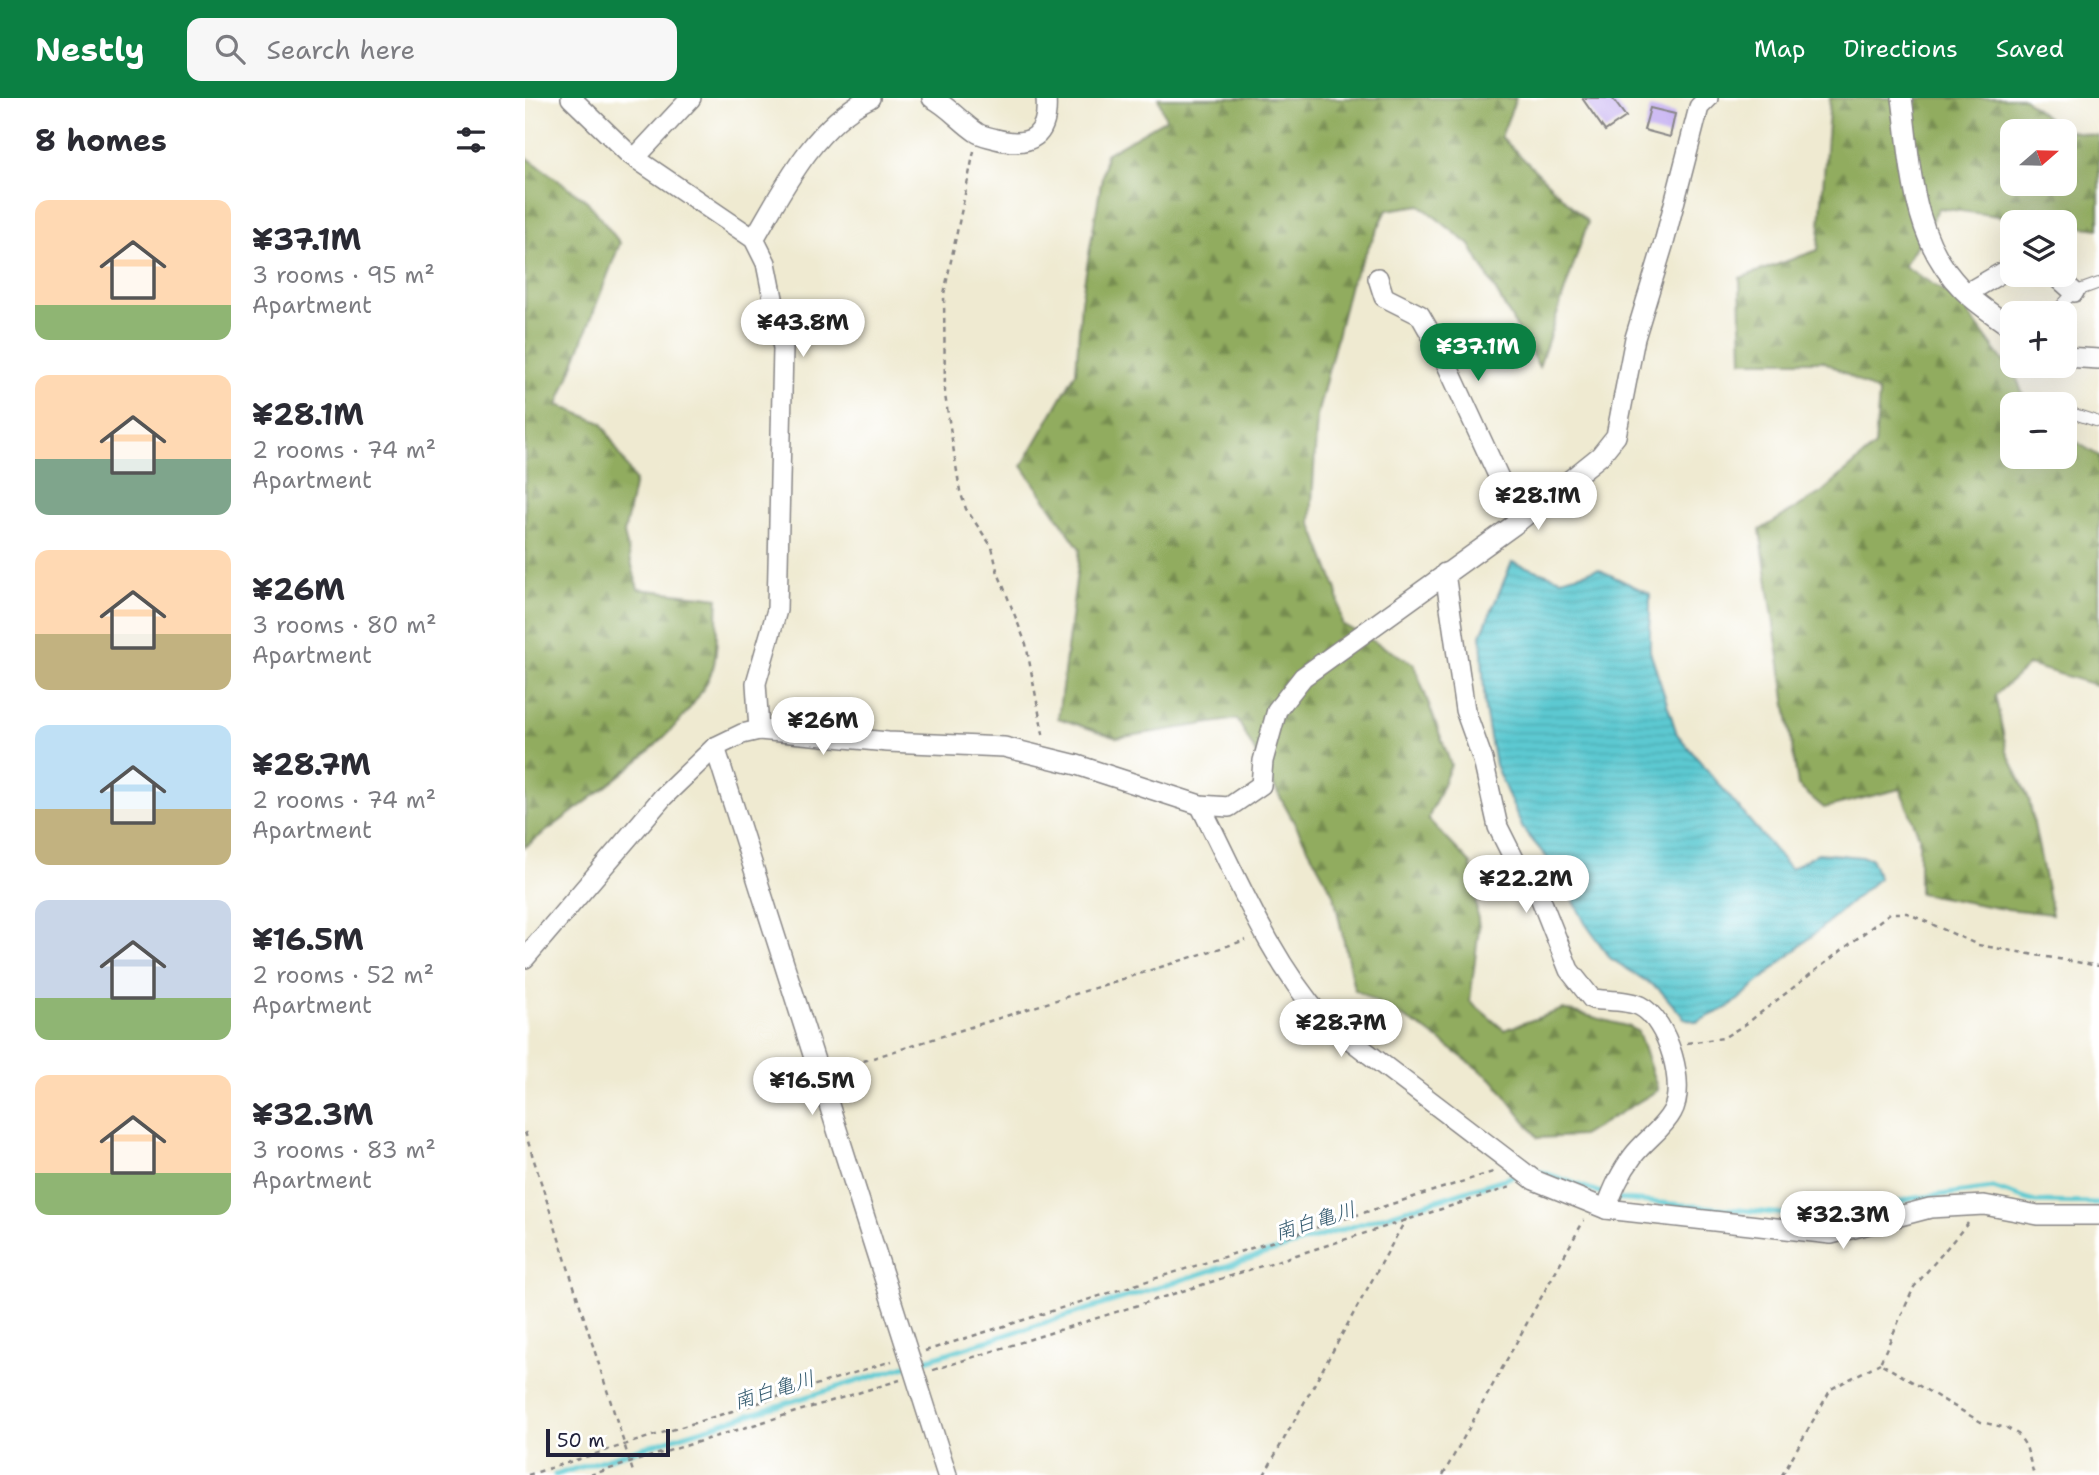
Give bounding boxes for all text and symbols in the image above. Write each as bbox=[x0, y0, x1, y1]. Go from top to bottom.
search box bbox=[187, 18, 677, 81]
text: Nestly bbox=[35, 27, 145, 72]
icon: search bbox=[211, 30, 249, 68]
text: Search here bbox=[267, 32, 415, 67]
text: Map bbox=[1754, 33, 1805, 65]
text: Directions bbox=[1843, 33, 1958, 65]
text: Saved bbox=[1996, 33, 2064, 65]
north arrow bbox=[2000, 119, 2077, 196]
map controls bbox=[2000, 119, 2077, 469]
text: 8 homes bbox=[35, 120, 167, 161]
icon: filters bbox=[452, 121, 490, 159]
button: layers bbox=[2000, 210, 2077, 287]
text: ¥37.1M bbox=[252, 219, 361, 260]
icon: home bbox=[91, 228, 175, 312]
text: 3 rooms · 95 m² bbox=[252, 260, 435, 290]
text: Apartment bbox=[252, 290, 372, 320]
pin: ¥43.8M bbox=[746, 300, 860, 359]
button: + bbox=[2000, 301, 2077, 378]
text: ¥43.8M bbox=[757, 307, 849, 337]
pin: ¥37.1M bbox=[1421, 324, 1535, 383]
text: ¥37.1M bbox=[1436, 331, 1520, 361]
button: − bbox=[2000, 392, 2077, 469]
text: ¥28.1M bbox=[252, 394, 364, 435]
icon: home bbox=[91, 403, 175, 487]
text: 2 rooms · 74 m² bbox=[252, 435, 436, 465]
text: Apartment bbox=[252, 465, 372, 495]
pin: ¥28.1M bbox=[1481, 472, 1595, 532]
text: ¥28.1M bbox=[1495, 480, 1581, 510]
text: ¥26M bbox=[252, 569, 345, 610]
icon: home bbox=[91, 578, 175, 662]
text: 3 rooms · 80 m² bbox=[252, 610, 437, 640]
text: Apartment bbox=[252, 640, 372, 670]
pin: ¥26M bbox=[782, 698, 864, 757]
text: ¥26M bbox=[787, 705, 859, 735]
text: ¥28.7M bbox=[252, 744, 371, 785]
icon: home bbox=[91, 753, 175, 837]
text: 2 rooms · 74 m² bbox=[252, 785, 436, 815]
text: Apartment bbox=[252, 815, 372, 845]
pin: ¥22.2M bbox=[1469, 856, 1583, 915]
text: ¥22.2M bbox=[1479, 863, 1573, 893]
text: ¥16.5M bbox=[252, 919, 364, 960]
icon: home bbox=[91, 928, 175, 1012]
text: 2 rooms · 52 m² bbox=[252, 960, 434, 990]
text: Apartment bbox=[252, 990, 372, 1020]
pin: ¥28.7M bbox=[1284, 1000, 1398, 1059]
text: ¥28.7M bbox=[1295, 1007, 1387, 1037]
pin: ¥16.5M bbox=[755, 1058, 869, 1117]
text: ¥16.5M bbox=[769, 1065, 855, 1095]
text: ¥32.3M bbox=[252, 1094, 374, 1135]
icon: home bbox=[91, 1103, 175, 1187]
text: 3 rooms · 83 m² bbox=[252, 1135, 436, 1165]
text: Apartment bbox=[252, 1165, 372, 1195]
pin: ¥32.3M bbox=[1786, 1192, 1900, 1251]
water label: 南白亀川 bbox=[1271, 1195, 1359, 1247]
text: ¥32.3M bbox=[1796, 1199, 1890, 1229]
water label: 南白亀川 bbox=[730, 1364, 818, 1416]
scale bar bbox=[546, 1426, 670, 1458]
text: 50 m bbox=[557, 1428, 605, 1453]

